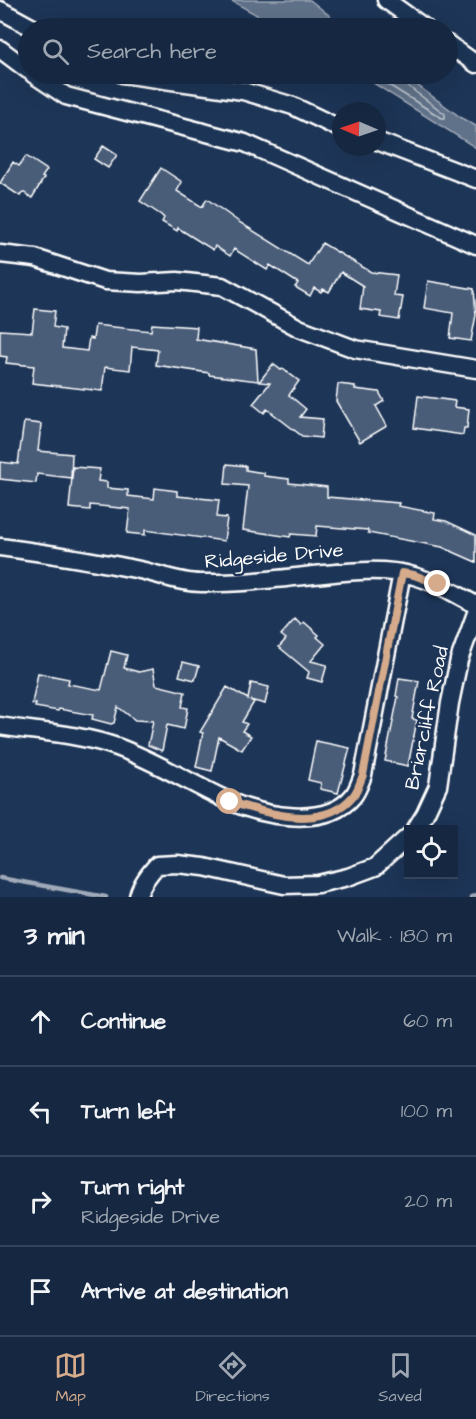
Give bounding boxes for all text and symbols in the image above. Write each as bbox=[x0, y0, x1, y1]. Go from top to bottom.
search box bbox=[18, 18, 458, 84]
icon: search bbox=[39, 35, 72, 68]
text: Search here bbox=[87, 36, 217, 67]
north arrow bbox=[332, 102, 386, 156]
street label: Ridgeside Drive bbox=[204, 536, 345, 577]
route end bbox=[424, 570, 450, 596]
street label: Briarcliff Road bbox=[398, 644, 456, 792]
route start bbox=[216, 788, 242, 814]
map controls bbox=[404, 825, 458, 879]
button: locate bbox=[404, 825, 458, 879]
text: 3 min bbox=[24, 918, 85, 954]
text: Walk · 180 m bbox=[337, 922, 452, 950]
icon: ahead bbox=[24, 1005, 57, 1038]
text: Continue bbox=[81, 1006, 166, 1037]
text: 60 m bbox=[403, 1007, 452, 1035]
icon: left bbox=[24, 1095, 57, 1128]
text: Turn left bbox=[81, 1096, 175, 1127]
text: 100 m bbox=[401, 1097, 452, 1125]
text: Turn right bbox=[81, 1172, 184, 1203]
icon: right bbox=[24, 1185, 57, 1218]
text: 20 m bbox=[404, 1187, 452, 1215]
text: Ridgeside Drive bbox=[81, 1203, 220, 1231]
icon: arrive bbox=[24, 1275, 57, 1308]
text: Arrive at destination bbox=[81, 1276, 288, 1307]
tab: Map bbox=[54, 1349, 87, 1407]
tab: Directions bbox=[196, 1349, 270, 1407]
tab: Saved bbox=[378, 1349, 422, 1407]

